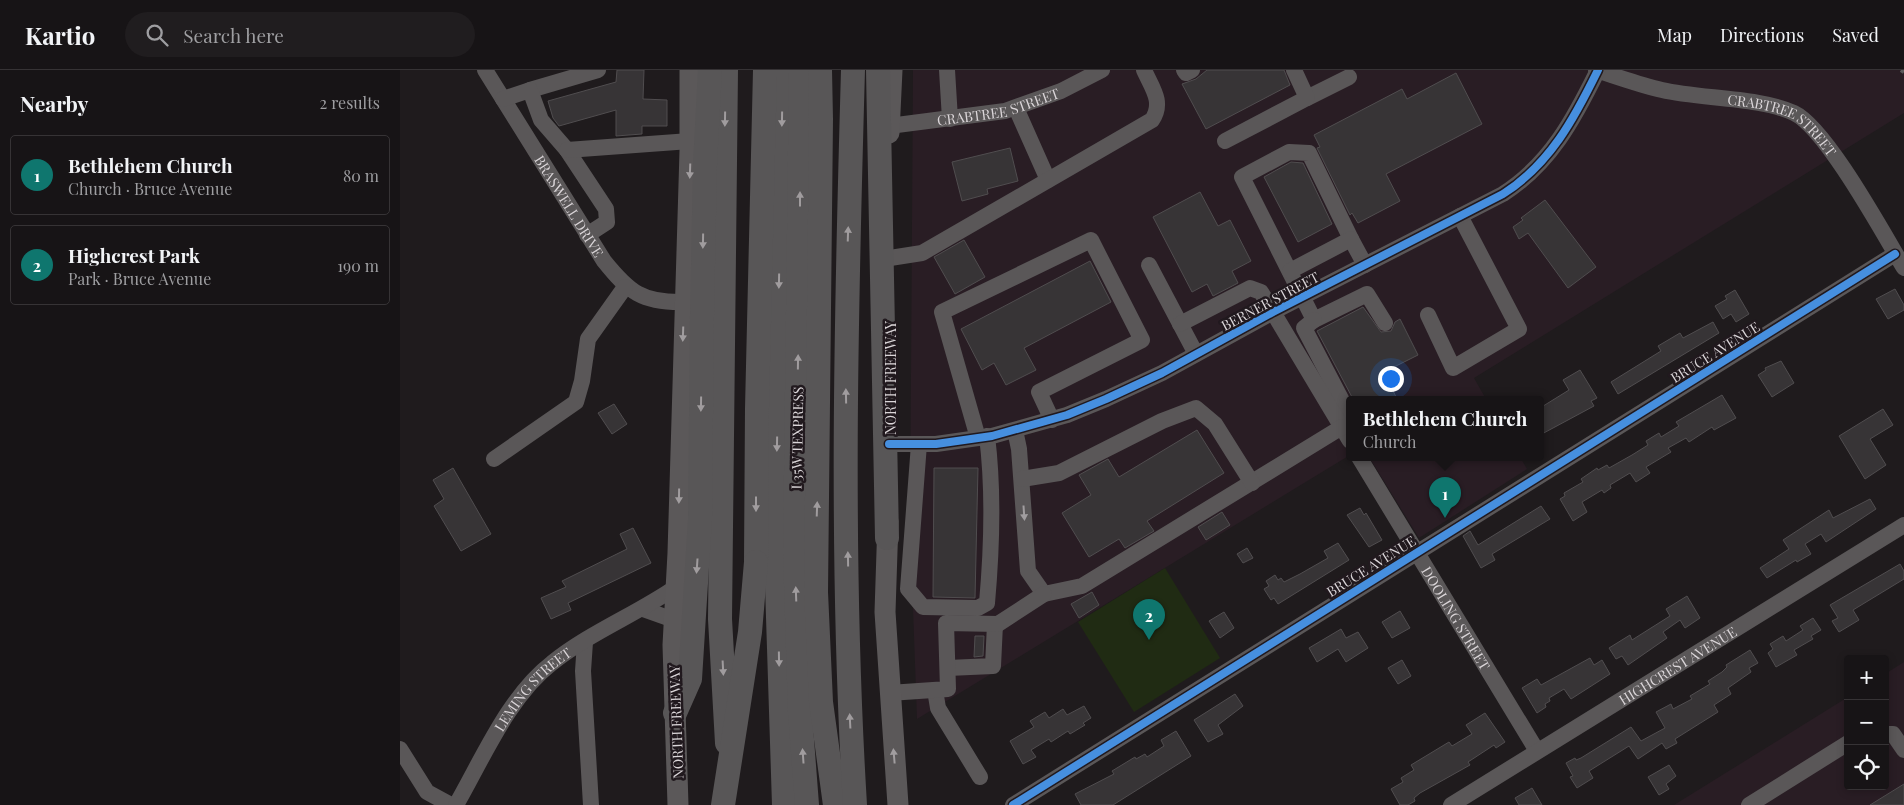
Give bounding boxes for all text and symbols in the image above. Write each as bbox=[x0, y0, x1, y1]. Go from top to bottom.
search box bbox=[125, 12, 475, 57]
text: Kartio bbox=[25, 19, 95, 51]
icon: search bbox=[143, 21, 171, 49]
text: Search here bbox=[183, 22, 284, 48]
text: Map bbox=[1657, 23, 1692, 47]
text: Directions bbox=[1720, 23, 1804, 47]
text: Saved bbox=[1832, 23, 1879, 47]
street label: CRABTREE STREET bbox=[936, 83, 1062, 129]
text: Nearby bbox=[20, 89, 89, 117]
street label: CRABTREE STREET bbox=[1727, 89, 1841, 160]
text: 2 results bbox=[320, 92, 380, 113]
one-way arrow bbox=[721, 111, 729, 127]
one-way arrow bbox=[778, 111, 786, 127]
street label: BRASWELL DRIVE bbox=[531, 151, 608, 260]
text: Bethlehem Church bbox=[68, 152, 233, 178]
one-way arrow bbox=[685, 163, 693, 179]
text: 1 bbox=[34, 165, 40, 186]
text: 80 m bbox=[343, 165, 379, 186]
text: Church · Bruce Avenue bbox=[68, 178, 232, 199]
one-way arrow bbox=[796, 191, 804, 207]
one-way arrow bbox=[844, 226, 852, 242]
one-way arrow bbox=[699, 233, 707, 249]
text: Highcrest Park bbox=[68, 242, 200, 268]
text: 2 bbox=[33, 255, 41, 276]
text: 190 m bbox=[337, 255, 379, 276]
street label: BERNER STREET bbox=[1218, 267, 1322, 335]
text: Park · Bruce Avenue bbox=[68, 268, 211, 289]
one-way arrow bbox=[775, 273, 783, 289]
street label: BRUCE AVENUE bbox=[1667, 317, 1763, 387]
street label: NORTH FREEWAY bbox=[881, 320, 900, 435]
one-way arrow bbox=[679, 326, 687, 342]
one-way arrow bbox=[794, 353, 802, 369]
your location bbox=[1378, 366, 1404, 392]
street label: I 35W TEXPRESS bbox=[787, 386, 807, 490]
one-way arrow bbox=[841, 388, 849, 404]
one-way arrow bbox=[697, 396, 705, 412]
popup bbox=[1346, 396, 1544, 461]
text: Bethlehem Church bbox=[1363, 405, 1527, 431]
text: Church bbox=[1363, 431, 1416, 452]
one-way arrow bbox=[773, 436, 781, 452]
pin: 1 bbox=[1429, 477, 1461, 518]
one-way arrow bbox=[675, 488, 683, 504]
one-way arrow bbox=[752, 496, 760, 512]
one-way arrow bbox=[813, 500, 821, 516]
one-way arrow bbox=[1020, 505, 1028, 521]
street label: BRUCE AVENUE bbox=[1323, 531, 1419, 601]
one-way arrow bbox=[844, 551, 852, 567]
one-way arrow bbox=[693, 558, 701, 574]
street label: DOOLING STREET bbox=[1418, 562, 1495, 673]
one-way arrow bbox=[792, 586, 800, 602]
pin: 2 bbox=[1133, 599, 1165, 640]
street label: HIGHCREST AVENUE bbox=[1615, 622, 1740, 709]
street label: LEMING STREET bbox=[489, 642, 575, 735]
one-way arrow bbox=[775, 651, 783, 667]
map controls bbox=[1844, 655, 1889, 790]
button: + bbox=[1844, 655, 1889, 700]
one-way arrow bbox=[719, 660, 727, 676]
street label: NORTH FREEWAY bbox=[664, 664, 687, 779]
button: − bbox=[1844, 700, 1889, 745]
one-way arrow bbox=[846, 713, 854, 729]
button: locate bbox=[1844, 745, 1889, 790]
one-way arrow bbox=[799, 748, 807, 764]
one-way arrow bbox=[889, 748, 897, 764]

